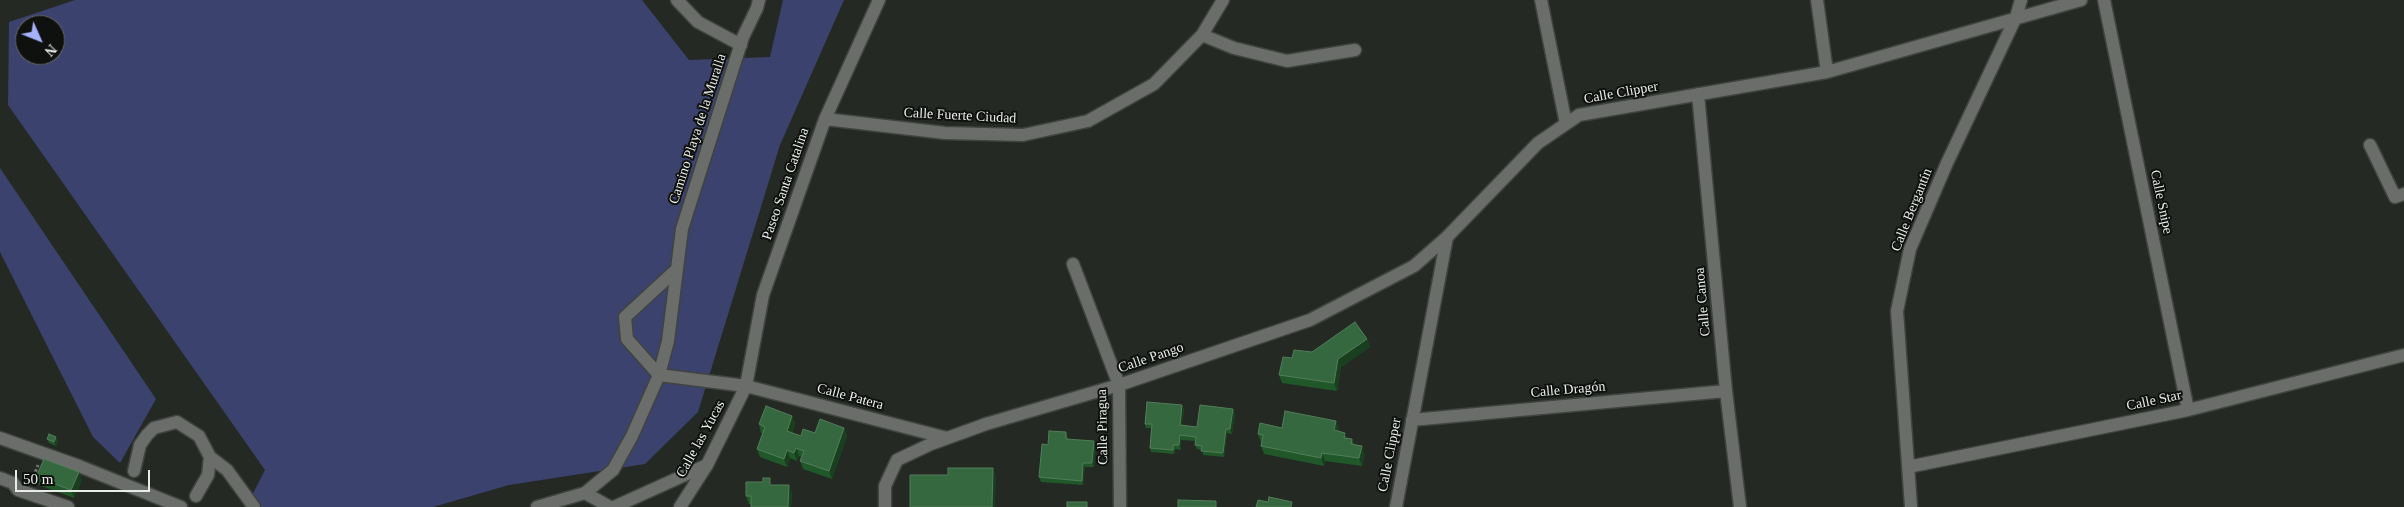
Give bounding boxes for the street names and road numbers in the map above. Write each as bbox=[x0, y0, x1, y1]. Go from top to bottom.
street label: Camino Playa de la Muralla bbox=[666, 52, 730, 206]
street label: Calle Clipper bbox=[1583, 78, 1659, 108]
street label: Calle Fuerte Ciudad bbox=[903, 105, 1017, 127]
street label: Paseo Santa Catalina bbox=[759, 126, 813, 242]
street label: Calle Bergantín bbox=[1888, 166, 1936, 254]
street label: Calle Snipe bbox=[2146, 168, 2176, 236]
street label: Calle Canoa bbox=[1692, 267, 1714, 337]
street label: Calle Pango bbox=[1116, 339, 1186, 377]
street label: Calle Dragón bbox=[1530, 378, 1606, 402]
street label: Calle Patera bbox=[815, 380, 885, 414]
street label: Calle Star bbox=[2125, 387, 2183, 415]
street label: Calle Piragua bbox=[1094, 389, 1112, 465]
street label: Calle las Yucas bbox=[673, 398, 729, 480]
street label: Calle Clipper bbox=[1375, 417, 1405, 493]

